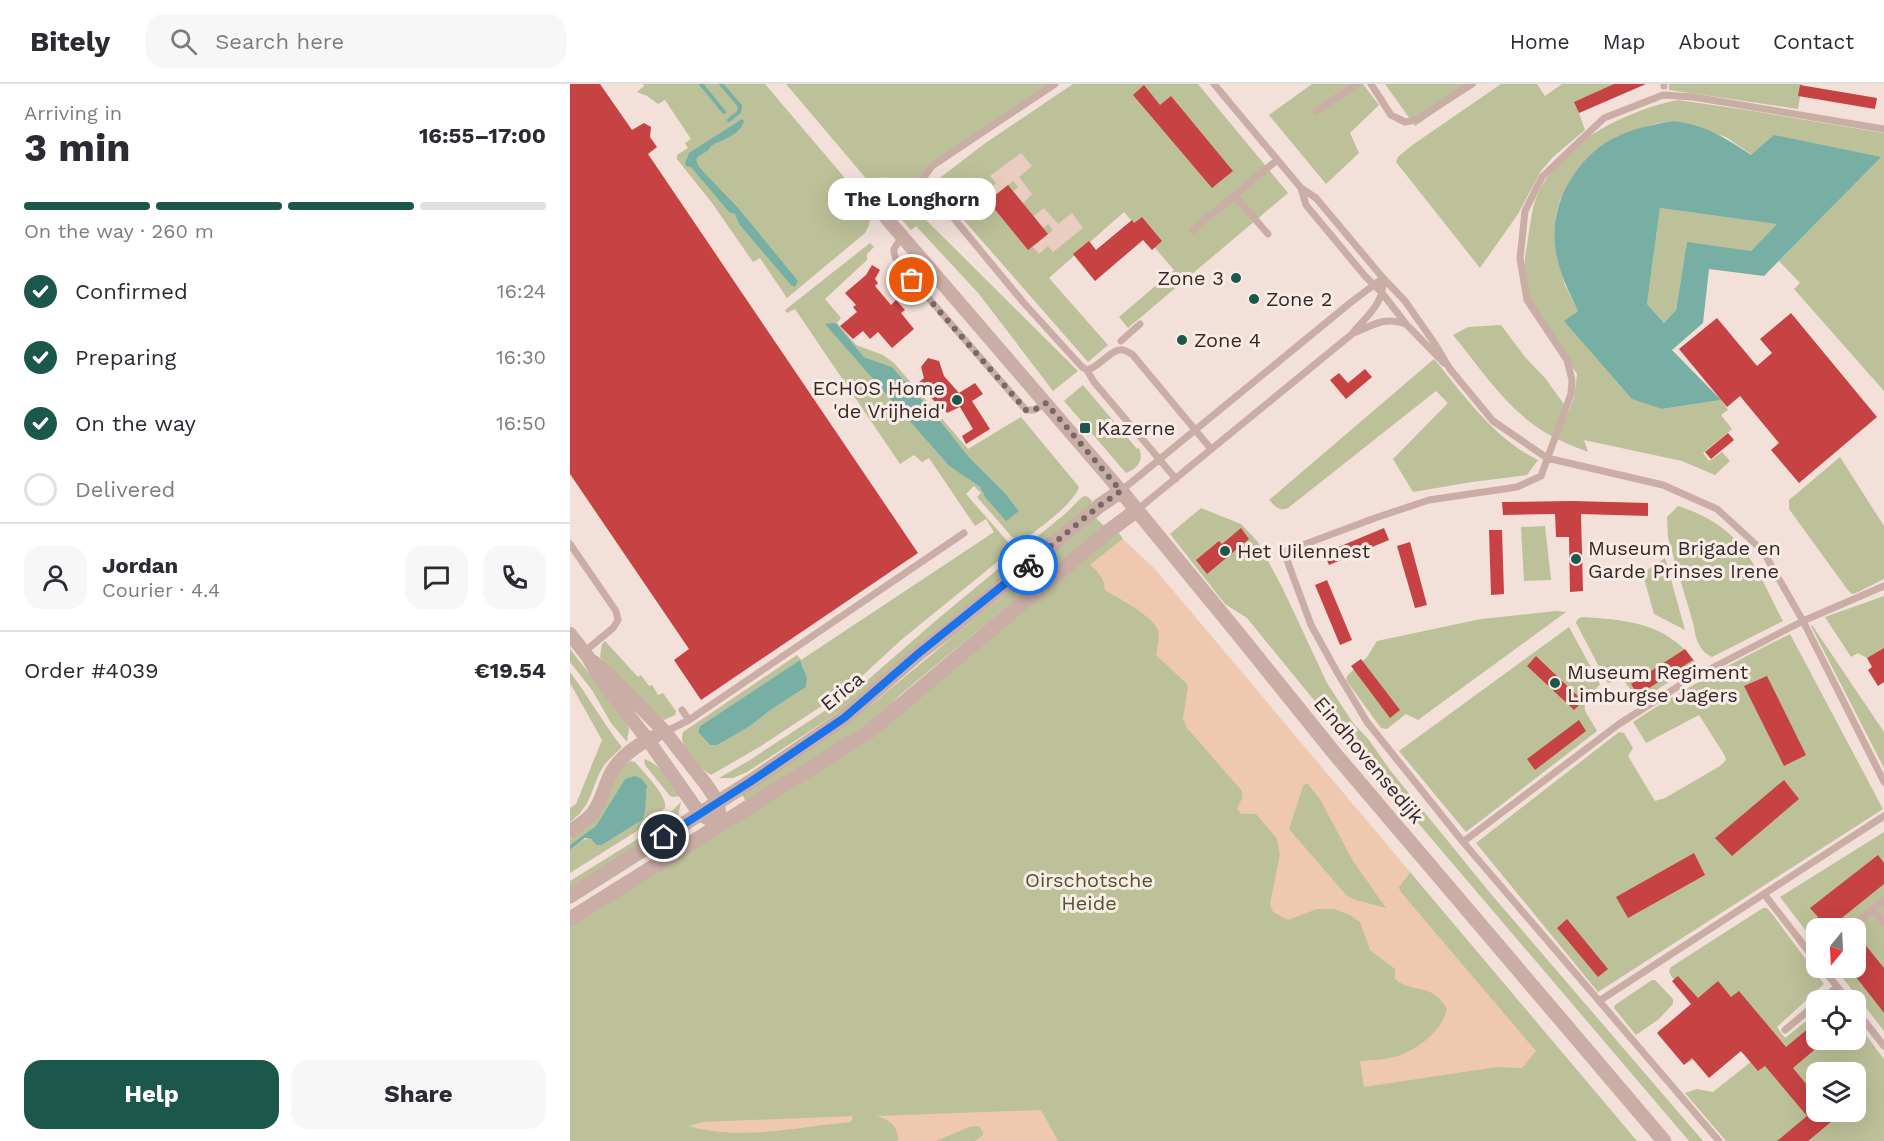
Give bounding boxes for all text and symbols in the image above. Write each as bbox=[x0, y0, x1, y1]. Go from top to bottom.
search box bbox=[146, 14, 566, 68]
text: Bitely bbox=[30, 25, 110, 58]
icon: search bbox=[167, 25, 200, 58]
text: Search here bbox=[215, 29, 344, 54]
text: Home bbox=[1510, 29, 1570, 54]
text: Map bbox=[1603, 29, 1646, 54]
text: About bbox=[1679, 29, 1740, 54]
text: Contact bbox=[1773, 29, 1854, 54]
text: Arriving in bbox=[24, 101, 122, 125]
text: 16:55–17:00 bbox=[419, 123, 546, 148]
text: 3 min bbox=[24, 125, 131, 170]
callout: The Longhorn bbox=[828, 178, 996, 220]
text: The Longhorn bbox=[844, 187, 980, 211]
text: On the way · 260 m bbox=[24, 219, 214, 243]
pin bbox=[886, 254, 937, 305]
icon: bag bbox=[895, 263, 928, 296]
place label: Zone 3 bbox=[1157, 266, 1224, 290]
marker: Zone 3 bbox=[1229, 271, 1243, 285]
icon: check bbox=[24, 275, 57, 308]
text: Confirmed bbox=[75, 279, 188, 304]
text: 16:24 bbox=[497, 279, 546, 303]
place label: Zone 2 bbox=[1266, 287, 1333, 311]
marker: Zone 2 bbox=[1247, 292, 1261, 306]
place label: Zone 4 bbox=[1194, 328, 1261, 352]
marker: Zone 4 bbox=[1175, 333, 1189, 347]
icon: check bbox=[24, 341, 57, 374]
text: Preparing bbox=[75, 345, 176, 370]
text: 16:30 bbox=[496, 345, 546, 369]
place label: ECHOS Home 'de Vrijheid' bbox=[812, 376, 945, 423]
marker: ECHOS Home 'de Vrijheid' bbox=[950, 393, 964, 407]
icon: check bbox=[24, 407, 57, 440]
text: On the way bbox=[75, 411, 196, 436]
text: 16:50 bbox=[496, 411, 546, 435]
place label: Kazerne bbox=[1097, 416, 1175, 440]
marker: Kazerne bbox=[1078, 421, 1092, 435]
text: Delivered bbox=[75, 477, 175, 502]
courier bbox=[998, 535, 1058, 595]
place label: Museum Brigade en Garde Prinses Irene bbox=[1588, 536, 1781, 583]
place label: Het Uilennest bbox=[1237, 539, 1371, 563]
marker: Het Uilennest bbox=[1218, 544, 1232, 558]
button: person bbox=[24, 546, 87, 609]
button: chat bbox=[405, 546, 468, 609]
button: phone bbox=[483, 546, 546, 609]
icon: bike bbox=[1012, 549, 1045, 582]
marker: Museum Brigade en Garde Prinses Irene bbox=[1569, 552, 1583, 566]
text: Jordan bbox=[102, 553, 178, 578]
text: Courier · 4.4 bbox=[102, 578, 220, 602]
text: Order #4039 bbox=[24, 658, 159, 683]
text: €19.54 bbox=[474, 658, 546, 683]
place label: Museum Regiment Limburgse Jagers bbox=[1567, 660, 1749, 707]
street label: Erica bbox=[815, 666, 869, 716]
marker: Museum Regiment Limburgse Jagers bbox=[1548, 676, 1562, 690]
street label: Eindhovensedijk bbox=[1309, 692, 1429, 828]
pin bbox=[638, 811, 689, 862]
icon: home bbox=[647, 820, 680, 853]
park label: Oirschotsche Heide bbox=[1025, 868, 1153, 915]
north arrow bbox=[1806, 918, 1866, 978]
map controls bbox=[1806, 918, 1866, 1122]
button: locate bbox=[1806, 990, 1866, 1050]
button: Help bbox=[24, 1060, 279, 1129]
button: Share bbox=[291, 1060, 546, 1129]
button: layers bbox=[1806, 1062, 1866, 1122]

